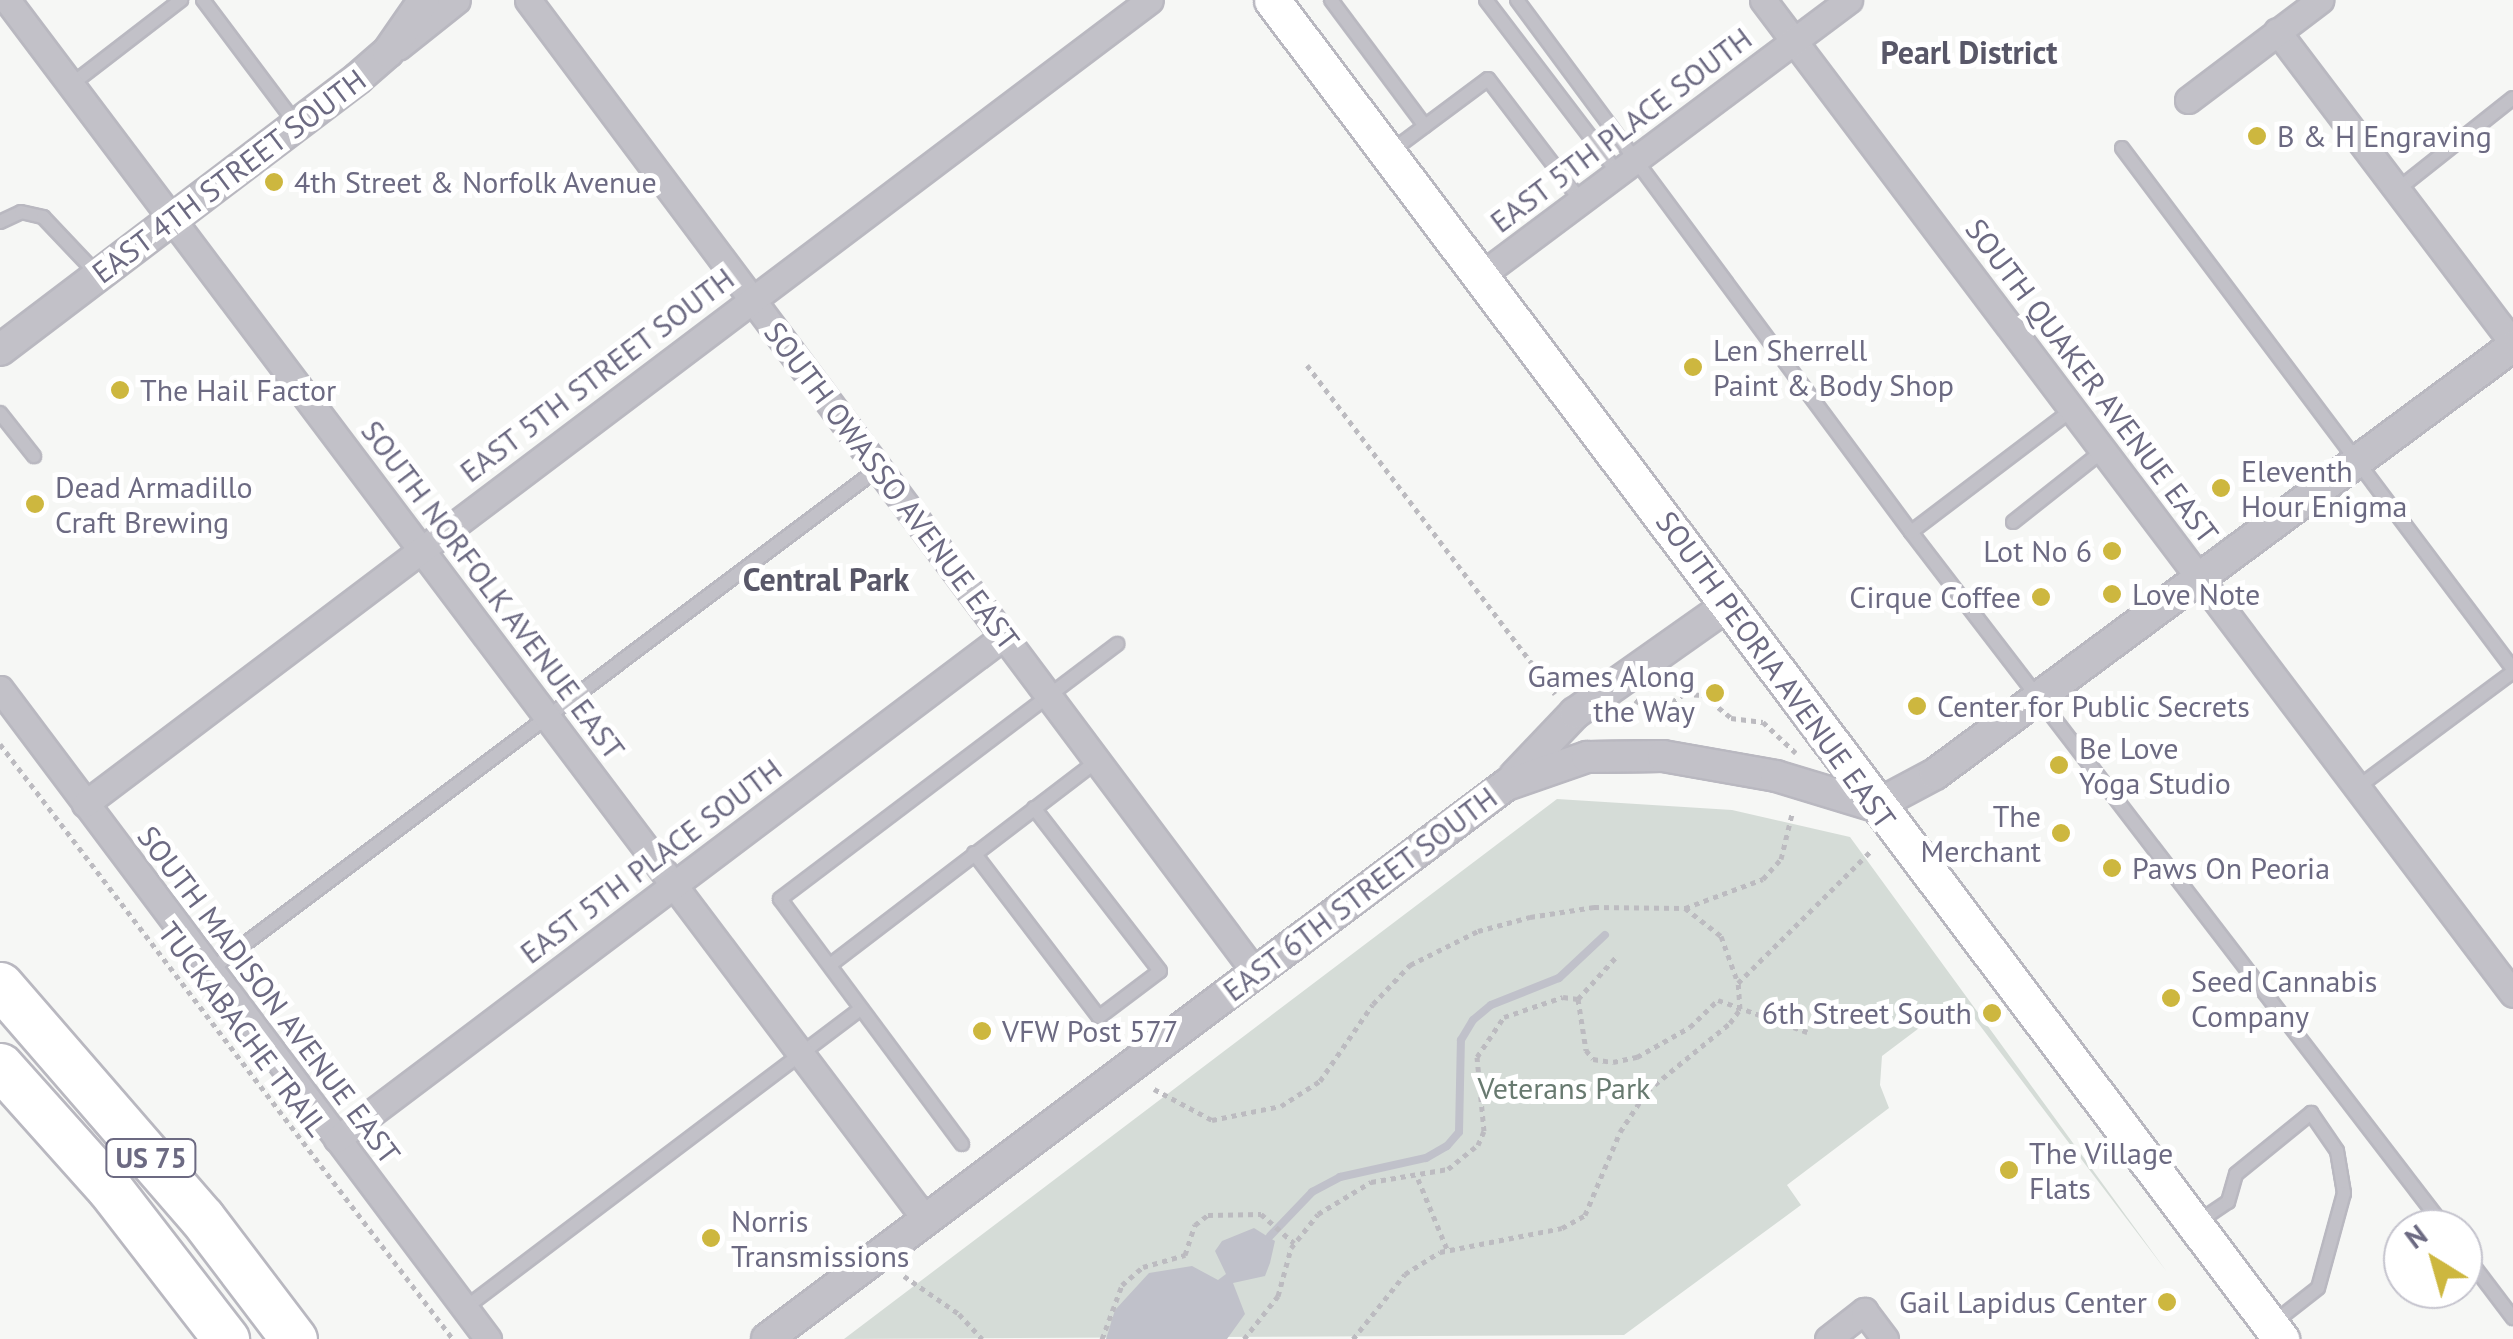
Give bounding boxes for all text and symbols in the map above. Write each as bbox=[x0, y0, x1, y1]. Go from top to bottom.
street label: EAST 5TH PLACE SOUTH bbox=[1483, 20, 1759, 240]
district label: Pearl District bbox=[1881, 33, 2057, 71]
street label: EAST 4TH STREET SOUTH bbox=[84, 61, 374, 291]
place label: B & H Engraving bbox=[2277, 118, 2492, 154]
marker: B & H Engraving bbox=[2246, 125, 2268, 147]
place label: 4th Street & Norfolk Avenue bbox=[294, 164, 659, 200]
marker: 4th Street & Norfolk Avenue bbox=[263, 171, 285, 193]
street label: SOUTH QUAKER AVENUE EAST bbox=[1958, 211, 2226, 551]
street label: EAST 5TH STREET SOUTH bbox=[452, 260, 742, 490]
street label: SOUTH OWASSO AVENUE EAST bbox=[757, 315, 1027, 657]
place label: Len Sherrell Paint & Body Shop bbox=[1713, 332, 1955, 402]
marker: Len Sherrell Paint & Body Shop bbox=[1682, 356, 1704, 378]
place label: The Hail Factor bbox=[140, 372, 336, 408]
marker: The Hail Factor bbox=[109, 379, 131, 401]
street label: SOUTH NORFOLK AVENUE EAST bbox=[353, 413, 633, 767]
place label: Eleventh Hour Enigma bbox=[2241, 453, 2407, 524]
place label: Dead Armadillo Craft Brewing bbox=[55, 469, 254, 540]
marker: Eleventh Hour Enigma bbox=[2210, 477, 2232, 499]
marker: Dead Armadillo Craft Brewing bbox=[24, 493, 46, 515]
street label: SOUTH PEORIA AVENUE EAST bbox=[1648, 503, 1904, 837]
place label: Lot No 6 bbox=[1983, 533, 2092, 569]
marker: Lot No 6 bbox=[2101, 540, 2123, 562]
district label: Central Park bbox=[743, 560, 909, 598]
place label: Love Note bbox=[2132, 576, 2260, 612]
place label: Cirque Coffee bbox=[1849, 579, 2021, 615]
marker: Love Note bbox=[2101, 583, 2123, 605]
marker: Cirque Coffee bbox=[2030, 586, 2052, 608]
place label: Games Along the Way bbox=[1527, 658, 1695, 728]
marker: Games Along the Way bbox=[1704, 682, 1726, 704]
place label: Center for Public Secrets bbox=[1937, 688, 2251, 724]
marker: Center for Public Secrets bbox=[1906, 695, 1928, 717]
place label: Be Love Yoga Studio bbox=[2079, 730, 2231, 800]
street label: EAST 5TH PLACE SOUTH bbox=[513, 751, 789, 971]
marker: Be Love Yoga Studio bbox=[2048, 754, 2070, 776]
street label: EAST 6TH STREET SOUTH bbox=[1215, 779, 1505, 1009]
place label: The Merchant bbox=[1920, 798, 2041, 868]
street label: SOUTH MADISON AVENUE EAST bbox=[130, 819, 408, 1171]
marker: The Merchant bbox=[2050, 822, 2072, 844]
place label: Paws On Peoria bbox=[2132, 850, 2330, 886]
marker: Paws On Peoria bbox=[2101, 857, 2123, 879]
street label: TUCKABACHE TRAIL bbox=[151, 915, 335, 1143]
place label: Seed Cannabis Company bbox=[2191, 963, 2377, 1034]
marker: Seed Cannabis Company bbox=[2160, 987, 2182, 1009]
place label: 6th Street South bbox=[1762, 995, 1972, 1031]
marker: 6th Street South bbox=[1981, 1002, 2003, 1024]
place label: VFW Post 577 bbox=[1002, 1013, 1179, 1049]
marker: VFW Post 577 bbox=[971, 1020, 993, 1042]
park label: Veterans Park bbox=[1478, 1070, 1650, 1106]
road number: US 75 bbox=[104, 1135, 198, 1181]
place label: The Village Flats bbox=[2029, 1135, 2174, 1206]
marker: The Village Flats bbox=[1998, 1159, 2020, 1181]
place label: Norris Transmissions bbox=[731, 1203, 909, 1274]
north arrow bbox=[2383, 1209, 2483, 1309]
text: N bbox=[2397, 1216, 2434, 1257]
marker: Norris Transmissions bbox=[700, 1227, 722, 1249]
place label: Gail Lapidus Center bbox=[1899, 1284, 2147, 1320]
marker: Gail Lapidus Center bbox=[2156, 1291, 2178, 1313]

